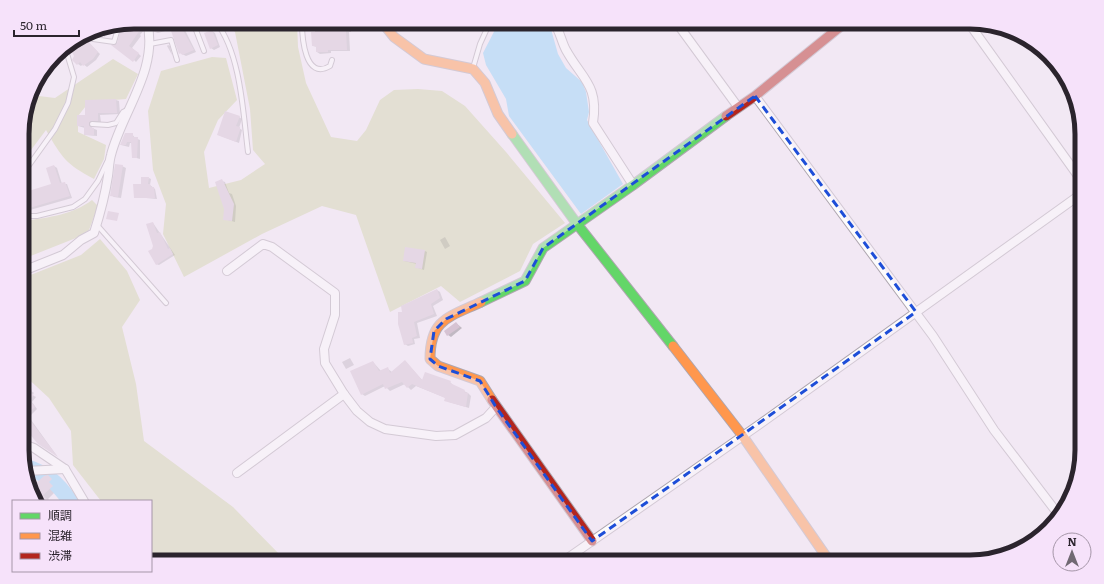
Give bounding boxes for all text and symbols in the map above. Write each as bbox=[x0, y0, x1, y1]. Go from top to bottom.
scale bar bbox=[14, 12, 79, 38]
text: 50 m bbox=[20, 16, 47, 34]
legend bbox=[12, 500, 152, 572]
text: 順調 bbox=[48, 506, 72, 524]
text: 混雑 bbox=[48, 526, 72, 544]
north arrow bbox=[1052, 532, 1092, 572]
text: N bbox=[1067, 533, 1077, 549]
text: 渋滞 bbox=[48, 546, 72, 564]

